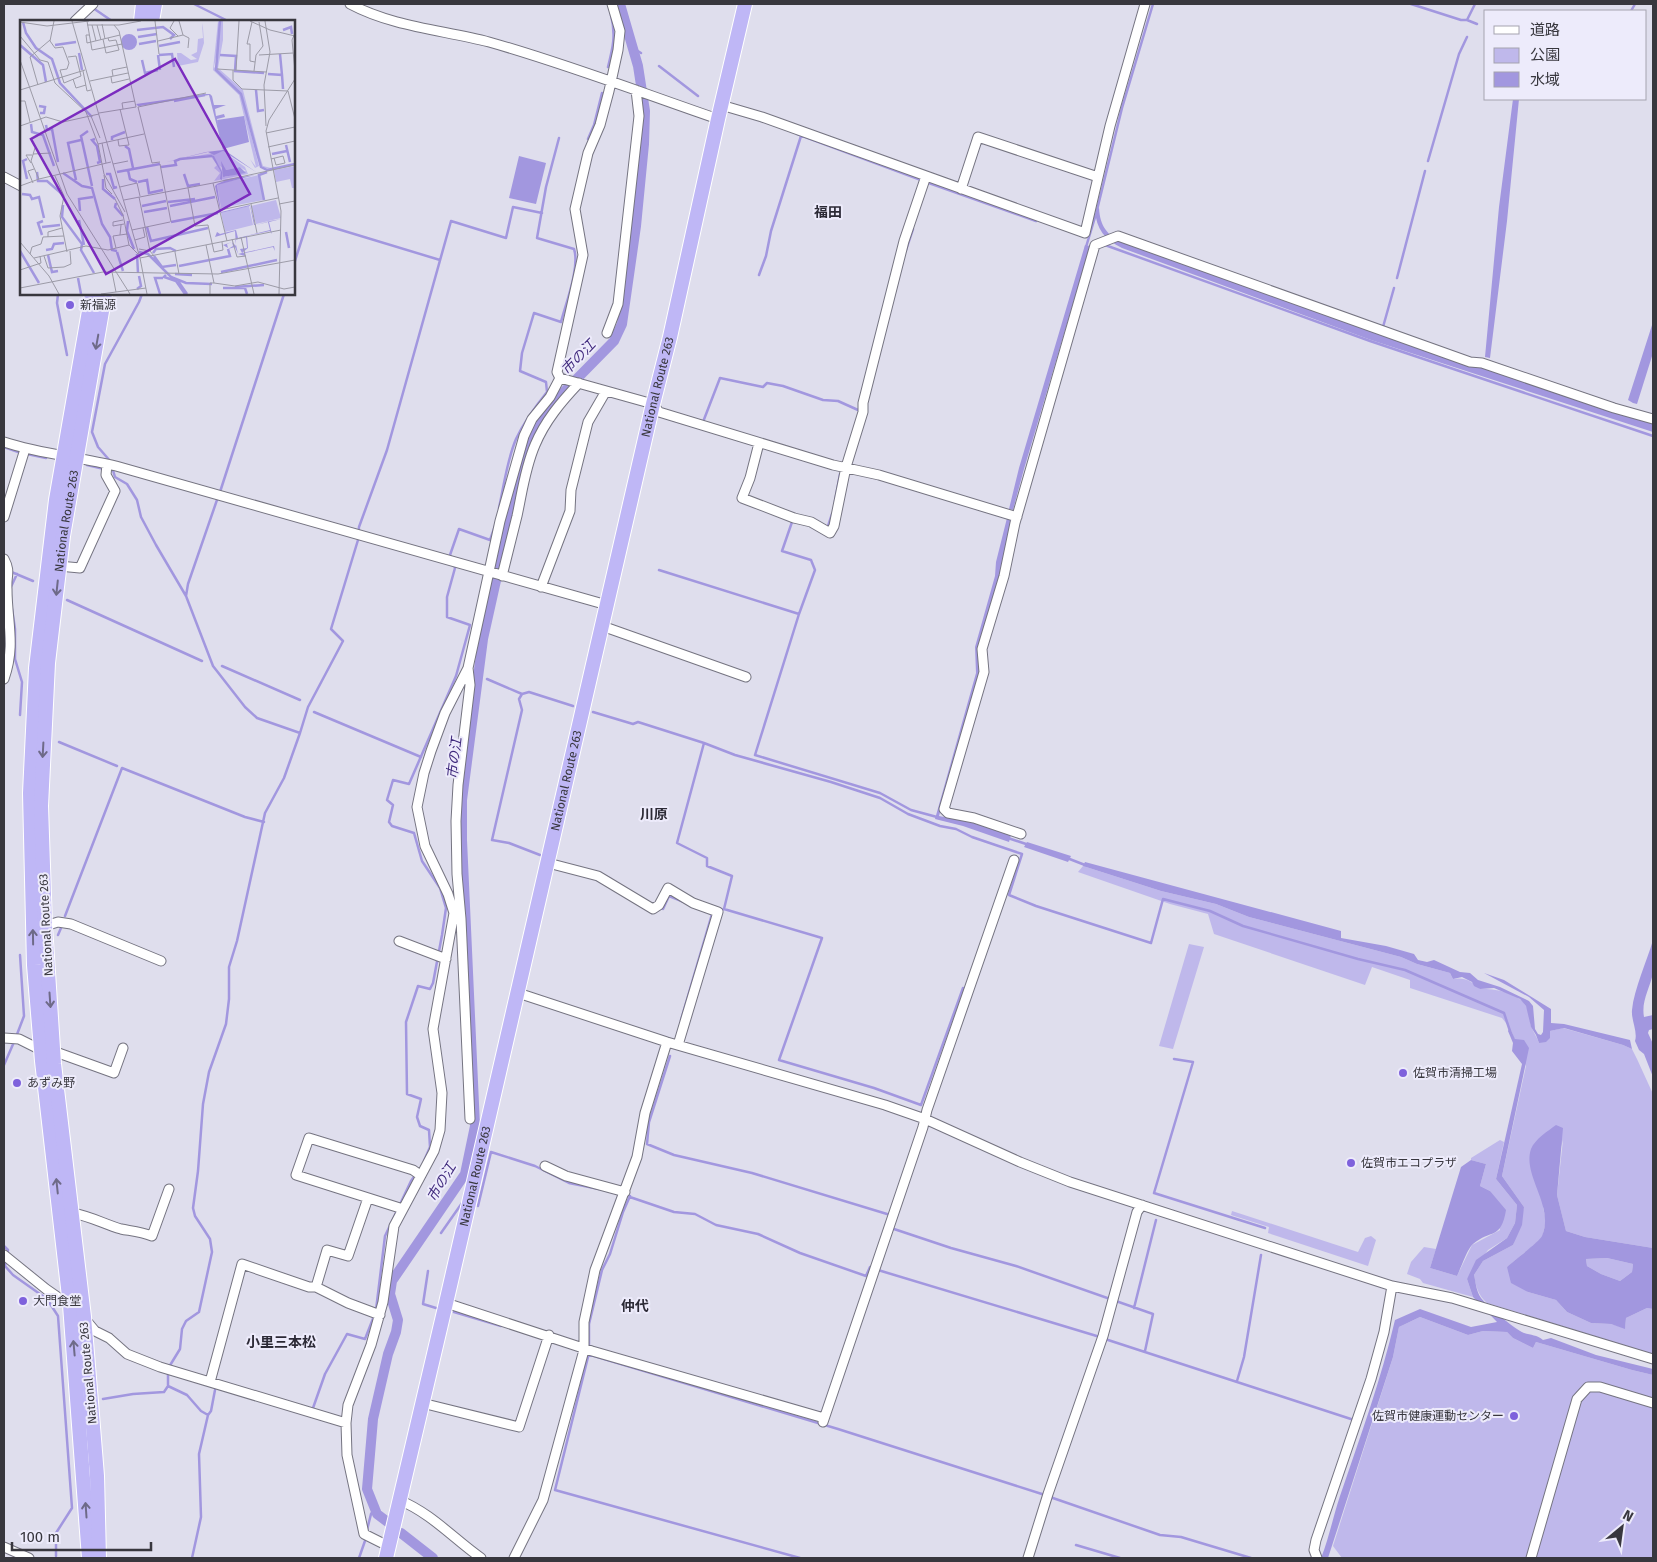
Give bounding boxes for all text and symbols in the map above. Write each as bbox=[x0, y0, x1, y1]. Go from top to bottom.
legend bbox=[1484, 10, 1647, 100]
inset map bbox=[20, 20, 295, 295]
text: 道路 bbox=[1530, 21, 1560, 39]
text: 公園 bbox=[1530, 46, 1560, 64]
text: 水域 bbox=[1530, 71, 1560, 89]
district label: 福田 bbox=[814, 204, 842, 221]
place label: 新福源 bbox=[80, 298, 116, 312]
marker: 新福源 bbox=[64, 299, 76, 311]
one-way arrow bbox=[91, 333, 101, 349]
water label: 市の江 bbox=[558, 335, 600, 378]
street label: National Route 263 bbox=[639, 335, 677, 439]
street label: National Route 263 bbox=[52, 469, 81, 573]
one-way arrow bbox=[52, 580, 62, 596]
street label: National Route 263 bbox=[548, 729, 585, 832]
water label: 市の江 bbox=[444, 734, 466, 780]
one-way arrow bbox=[38, 742, 48, 758]
district label: 川原 bbox=[640, 806, 668, 823]
street label: National Route 263 bbox=[36, 873, 56, 977]
one-way arrow bbox=[28, 929, 38, 946]
one-way arrow bbox=[45, 992, 54, 1008]
place label: 佐賀市清掃工場 bbox=[1413, 1066, 1497, 1080]
marker: 佐賀市清掃工場 bbox=[1397, 1067, 1409, 1079]
place label: あずみ野 bbox=[27, 1076, 75, 1090]
marker: あずみ野 bbox=[11, 1077, 23, 1089]
street label: National Route 263 bbox=[457, 1125, 494, 1228]
place label: 佐賀市エコプラザ bbox=[1361, 1156, 1457, 1170]
marker: 佐賀市エコプラザ bbox=[1345, 1157, 1357, 1169]
water label: 市の江 bbox=[423, 1158, 461, 1205]
one-way arrow bbox=[52, 1178, 62, 1194]
place label: 大門食堂 bbox=[33, 1294, 81, 1308]
marker: 大門食堂 bbox=[17, 1295, 29, 1307]
district label: 仲代 bbox=[621, 1298, 649, 1315]
street label: National Route 263 bbox=[77, 1321, 99, 1425]
district label: 小里三本松 bbox=[246, 1334, 316, 1351]
one-way arrow bbox=[69, 1340, 78, 1356]
place label: 佐賀市健康運動センター bbox=[1372, 1409, 1504, 1423]
marker: 佐賀市健康運動センター bbox=[1508, 1410, 1520, 1422]
one-way arrow bbox=[81, 1502, 90, 1518]
north arrow bbox=[1597, 1502, 1647, 1552]
text: N bbox=[1620, 1506, 1636, 1526]
scale bar bbox=[12, 1520, 151, 1552]
text: 100 m bbox=[20, 1528, 60, 1546]

